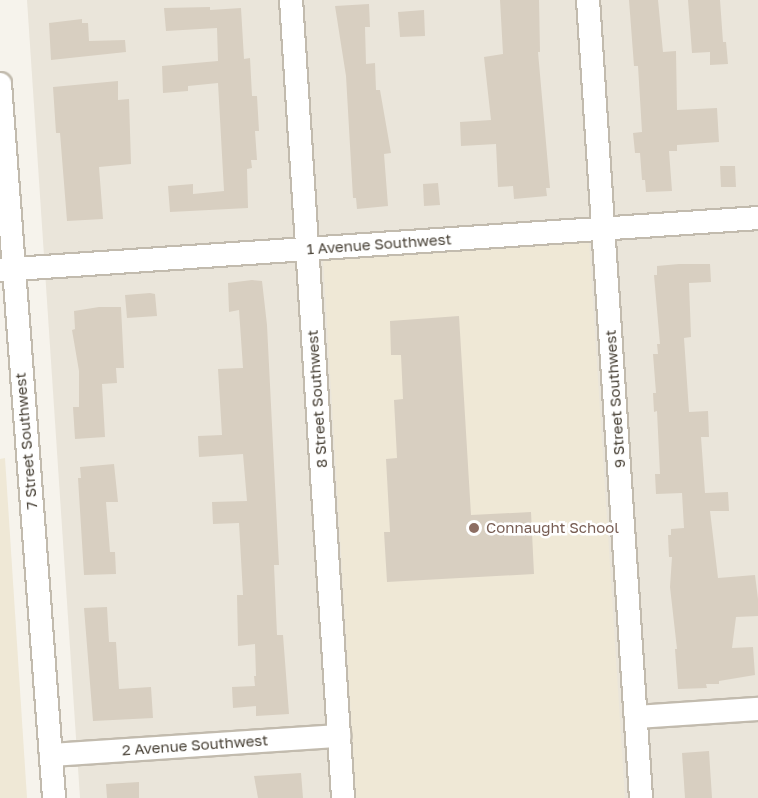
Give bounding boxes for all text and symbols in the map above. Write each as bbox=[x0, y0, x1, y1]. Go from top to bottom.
street label: 1 Avenue Southwest bbox=[306, 230, 452, 258]
street label: 8 Street Southwest bbox=[303, 329, 331, 469]
street label: 9 Street Southwest bbox=[601, 329, 629, 469]
street label: 7 Street Southwest bbox=[11, 372, 41, 510]
place label: Connaught School bbox=[486, 519, 619, 537]
marker: Connaught School bbox=[467, 521, 481, 535]
street label: 2 Avenue Southwest bbox=[121, 731, 269, 759]

